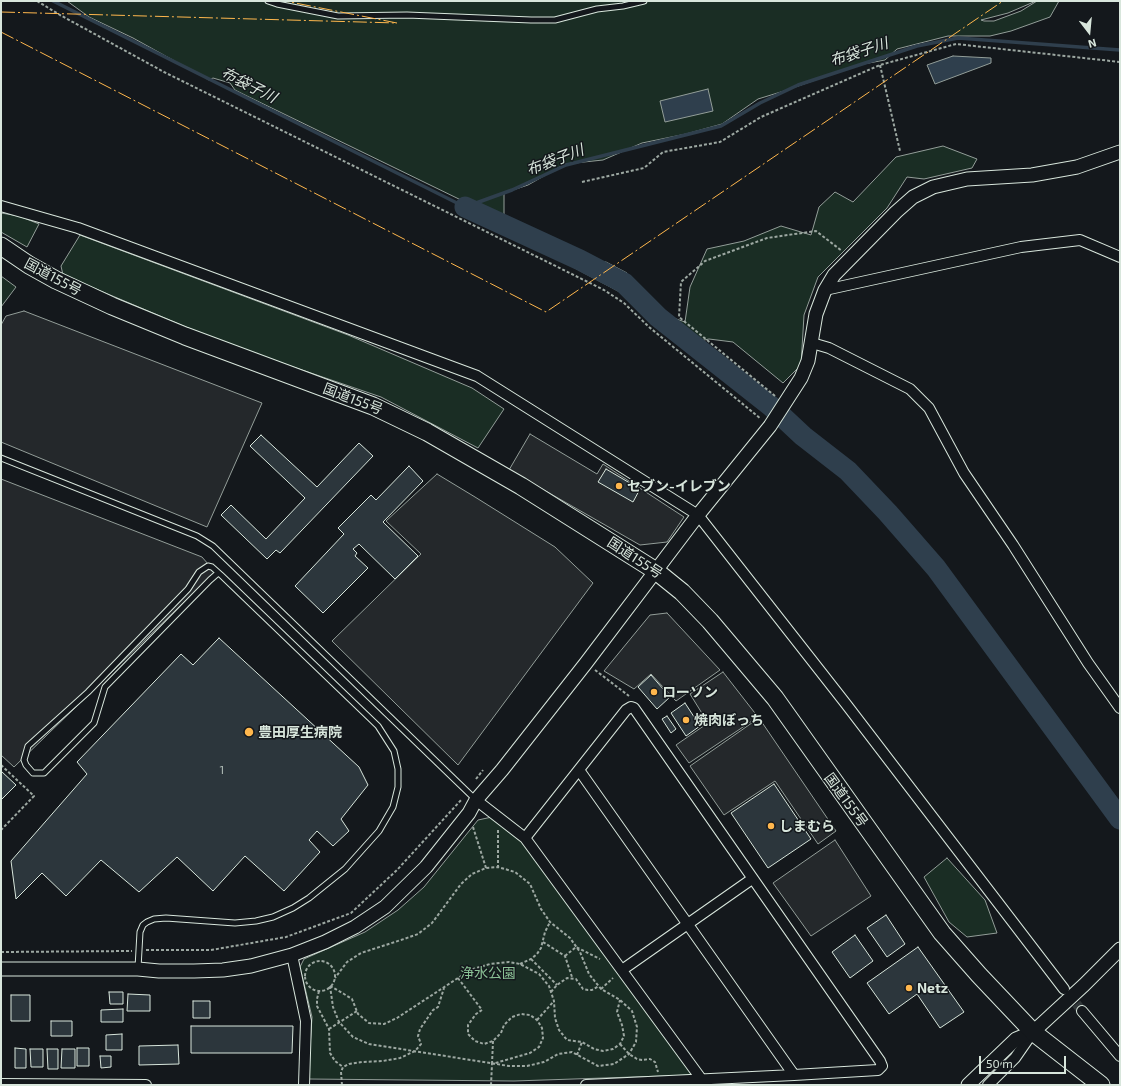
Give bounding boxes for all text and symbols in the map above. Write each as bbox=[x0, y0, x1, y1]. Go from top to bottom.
north arrow bbox=[1069, 12, 1109, 52]
water label: 布袋子川 bbox=[828, 34, 890, 70]
text: N bbox=[1087, 37, 1098, 51]
water label: 布袋子川 bbox=[218, 63, 280, 107]
water label: 布袋子川 bbox=[524, 141, 586, 179]
street label: 国道155号 bbox=[21, 255, 85, 299]
street label: 国道155号 bbox=[321, 380, 385, 418]
place label: セブン-イレブン bbox=[627, 478, 731, 494]
marker: セブン-イレブン bbox=[614, 481, 624, 491]
street label: 国道155号 bbox=[604, 534, 666, 582]
place label: ローソン bbox=[662, 684, 718, 700]
marker: ローソン bbox=[649, 687, 659, 697]
place label: 焼肉ぼっち bbox=[694, 712, 764, 728]
marker: 焼肉ぼっち bbox=[681, 715, 691, 725]
place label: 豊田厚生病院 bbox=[258, 724, 342, 740]
marker: 豊田厚生病院 bbox=[243, 726, 255, 738]
house number: 1 bbox=[220, 763, 224, 777]
street label: 国道155号 bbox=[821, 770, 871, 830]
place label: しまむら bbox=[779, 818, 835, 834]
marker: しまむら bbox=[766, 821, 776, 831]
park label: 浄水公園 bbox=[460, 965, 516, 981]
place label: Netz bbox=[917, 980, 948, 996]
marker: Netz bbox=[904, 983, 914, 993]
scale bar bbox=[981, 1048, 1068, 1074]
text: 50 m bbox=[986, 1056, 1013, 1070]

